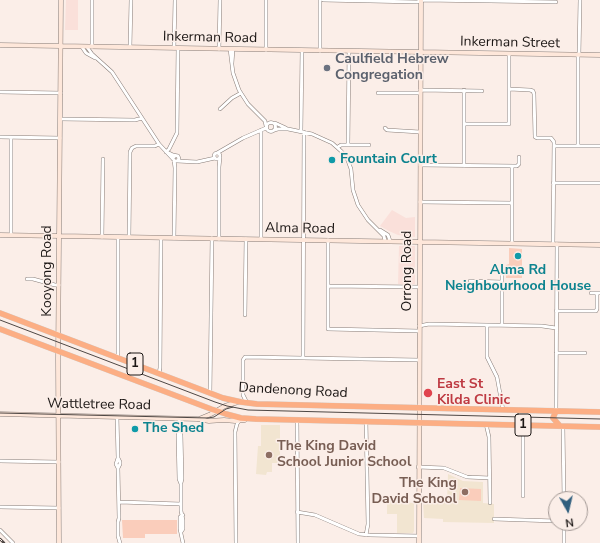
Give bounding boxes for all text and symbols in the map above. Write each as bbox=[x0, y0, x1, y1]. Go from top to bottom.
street label: Inkerman Road bbox=[163, 29, 257, 47]
street label: Inkerman Street bbox=[460, 34, 560, 52]
place label: Caulfield Hebrew Congregation bbox=[335, 52, 449, 84]
marker: Caulfield Hebrew Congregation bbox=[322, 63, 332, 73]
place label: Fountain Court bbox=[340, 152, 437, 168]
marker: Fountain Court bbox=[327, 155, 337, 165]
street label: Alma Road bbox=[265, 220, 335, 238]
street label: Kooyong Road bbox=[40, 225, 56, 317]
street label: Orrong Road bbox=[400, 231, 416, 311]
marker: Alma Rd Neighbourhood House bbox=[513, 251, 523, 261]
place label: Alma Rd Neighbourhood House bbox=[445, 263, 591, 296]
road number: 1 bbox=[127, 353, 143, 375]
place label: East St Kilda Clinic bbox=[437, 377, 510, 410]
street label: Dandenong Road bbox=[238, 380, 348, 402]
marker: East St Kilda Clinic bbox=[422, 387, 434, 399]
street label: Wattletree Road bbox=[47, 396, 151, 414]
road number: 1 bbox=[515, 414, 531, 436]
place label: The Shed bbox=[143, 421, 204, 437]
marker: The Shed bbox=[130, 424, 140, 434]
place label: The King David School Junior School bbox=[277, 439, 411, 472]
marker: The King David School Junior School bbox=[264, 450, 274, 460]
place label: The King David School bbox=[371, 476, 457, 508]
marker: The King David School bbox=[460, 487, 470, 497]
north arrow bbox=[548, 491, 588, 531]
text: N bbox=[564, 514, 575, 530]

